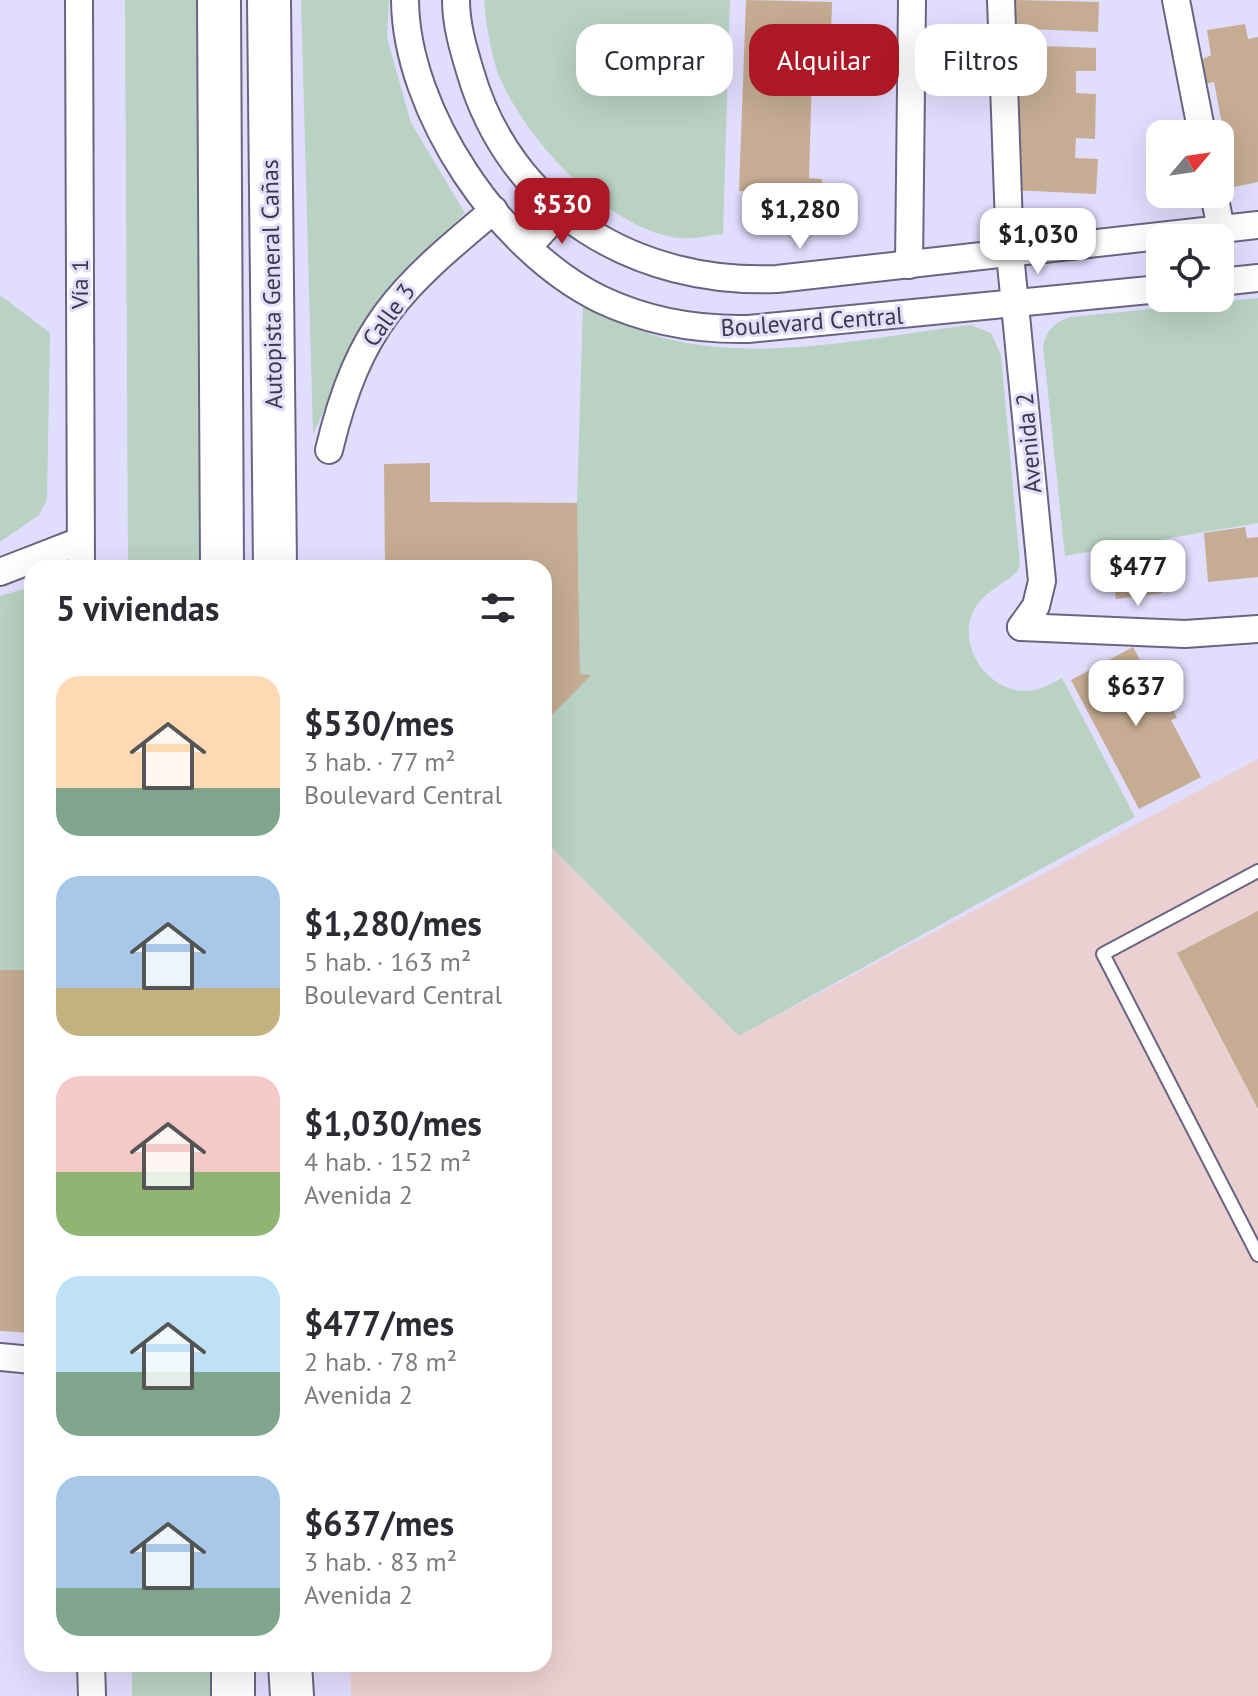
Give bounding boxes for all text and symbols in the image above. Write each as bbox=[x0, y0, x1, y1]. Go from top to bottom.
chip: Comprar bbox=[576, 24, 733, 96]
chip: Alquilar bbox=[749, 24, 899, 96]
chip: Filtros bbox=[915, 24, 1047, 96]
north arrow bbox=[1146, 120, 1234, 208]
map controls bbox=[1146, 120, 1234, 312]
street label: Autopista General Cañas bbox=[254, 159, 289, 409]
pin: $530 bbox=[515, 178, 609, 246]
pin: $1,280 bbox=[735, 183, 865, 251]
text: $530 bbox=[533, 187, 591, 220]
text: $1,280 bbox=[760, 192, 840, 225]
pin: $1,030 bbox=[973, 208, 1103, 276]
text: $1,030 bbox=[998, 217, 1078, 250]
button: locate bbox=[1146, 224, 1234, 312]
street label: Vía 1 bbox=[64, 259, 95, 310]
street label: Calle 3 bbox=[355, 277, 422, 352]
street label: Boulevard Central bbox=[720, 300, 904, 343]
street label: Avenida 2 bbox=[1009, 392, 1048, 494]
pin: $477 bbox=[1091, 540, 1185, 608]
text: $477 bbox=[1109, 549, 1167, 582]
text: 5 viviendas bbox=[56, 586, 219, 630]
icon: filters bbox=[476, 586, 520, 630]
pin: $637 bbox=[1089, 660, 1183, 728]
text: $637 bbox=[1107, 669, 1165, 702]
text: $530/mes bbox=[304, 701, 454, 745]
icon: home bbox=[120, 708, 216, 804]
text: 3 hab. · 77 m² bbox=[304, 745, 456, 778]
text: Boulevard Central bbox=[304, 778, 502, 811]
text: $1,280/mes bbox=[304, 901, 482, 945]
icon: home bbox=[120, 908, 216, 1004]
text: 5 hab. · 163 m² bbox=[304, 945, 471, 978]
text: Boulevard Central bbox=[304, 978, 502, 1011]
text: $1,030/mes bbox=[304, 1101, 482, 1145]
icon: home bbox=[120, 1108, 216, 1204]
text: 4 hab. · 152 m² bbox=[304, 1145, 471, 1178]
text: Avenida 2 bbox=[304, 1178, 413, 1211]
text: $477/mes bbox=[304, 1301, 454, 1345]
icon: home bbox=[120, 1308, 216, 1404]
text: 2 hab. · 78 m² bbox=[304, 1345, 457, 1378]
text: Avenida 2 bbox=[304, 1378, 413, 1411]
text: $637/mes bbox=[304, 1501, 454, 1545]
icon: home bbox=[120, 1508, 216, 1604]
text: 3 hab. · 83 m² bbox=[304, 1545, 457, 1578]
text: Avenida 2 bbox=[304, 1578, 413, 1611]

